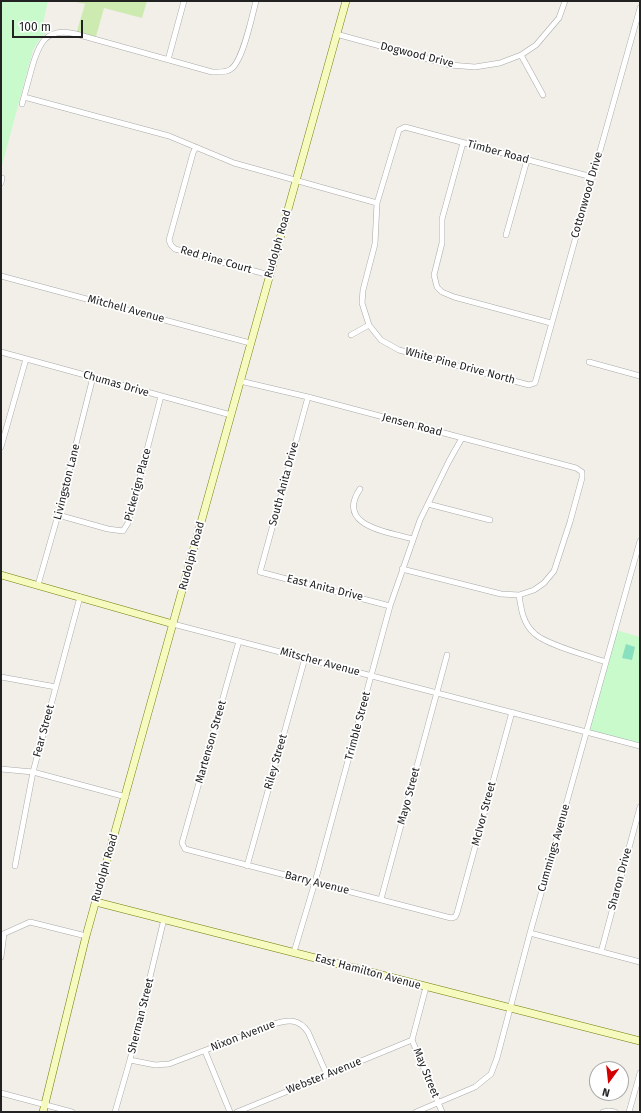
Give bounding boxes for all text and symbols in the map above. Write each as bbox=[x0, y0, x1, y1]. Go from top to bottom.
scale bar bbox=[14, 12, 85, 38]
text: 100 m bbox=[19, 20, 51, 34]
street label: Dogwood Drive bbox=[379, 39, 455, 71]
street label: Timber Road bbox=[466, 137, 530, 167]
street label: Cottonwood Drive bbox=[568, 150, 606, 240]
street label: Rudolph Road bbox=[262, 208, 294, 280]
street label: Red Pine Court bbox=[179, 243, 253, 277]
street label: Mitchell Avenue bbox=[86, 292, 166, 326]
street label: White Pine Drive North bbox=[403, 345, 517, 387]
street label: Chumas Drive bbox=[81, 368, 151, 400]
street label: Jensen Road bbox=[381, 411, 443, 439]
street label: South Anita Drive bbox=[266, 440, 302, 528]
street label: Livingston Lane bbox=[51, 443, 83, 521]
street label: Pickerign Place bbox=[122, 447, 154, 523]
street label: Rudolph Road bbox=[176, 520, 208, 592]
street label: East Anita Drive bbox=[286, 572, 364, 604]
street label: Mitscher Avenue bbox=[279, 645, 361, 679]
street label: Trimble Street bbox=[342, 690, 374, 762]
street label: Martenson Street bbox=[193, 699, 229, 785]
street label: Fear Street bbox=[31, 703, 57, 759]
street label: Riley Street bbox=[262, 733, 290, 791]
street label: Mayo Street bbox=[395, 766, 423, 826]
street label: McIvor Street bbox=[469, 780, 499, 848]
street label: Cummings Avenue bbox=[535, 802, 573, 894]
street label: Rudolph Road bbox=[89, 832, 121, 904]
street label: Sharon Drive bbox=[605, 846, 635, 912]
street label: Barry Avenue bbox=[283, 869, 351, 897]
street label: East Hamilton Avenue bbox=[314, 952, 422, 992]
street label: Sherman Street bbox=[125, 977, 157, 1055]
street label: Nixon Avenue bbox=[209, 1018, 277, 1054]
street label: May Street bbox=[410, 1046, 442, 1100]
street label: Webster Avenue bbox=[284, 1055, 364, 1097]
north arrow bbox=[589, 1061, 629, 1101]
text: N bbox=[601, 1085, 611, 1099]

